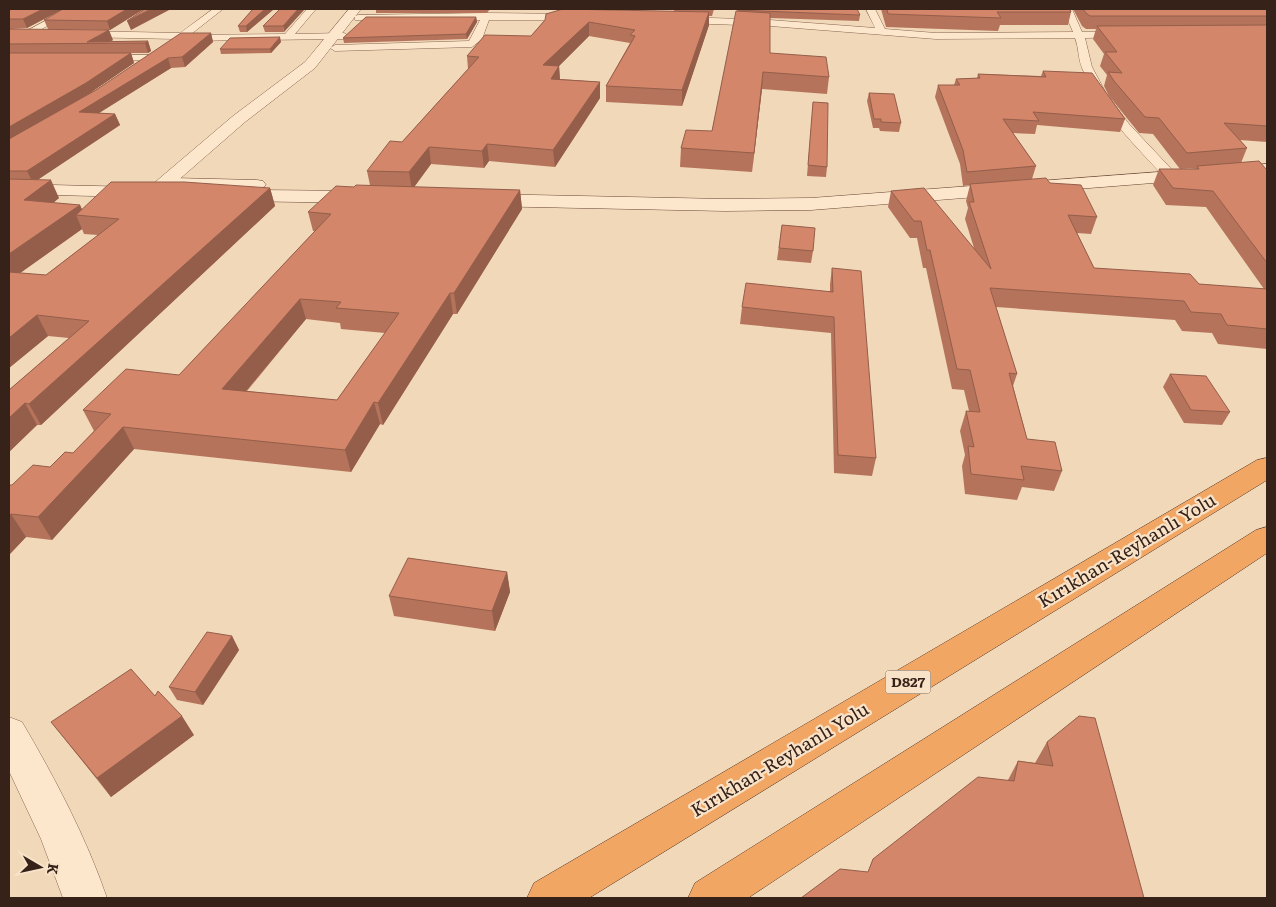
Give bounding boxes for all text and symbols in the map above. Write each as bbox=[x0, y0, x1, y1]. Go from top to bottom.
street label: Kırıkhan-Reyhanlı Yolu bbox=[1032, 486, 1220, 614]
road number: D827 bbox=[886, 670, 930, 694]
street label: Kırıkhan-Reyhanlı Yolu bbox=[685, 695, 873, 823]
north arrow bbox=[15, 842, 65, 892]
text: K bbox=[43, 862, 65, 876]

